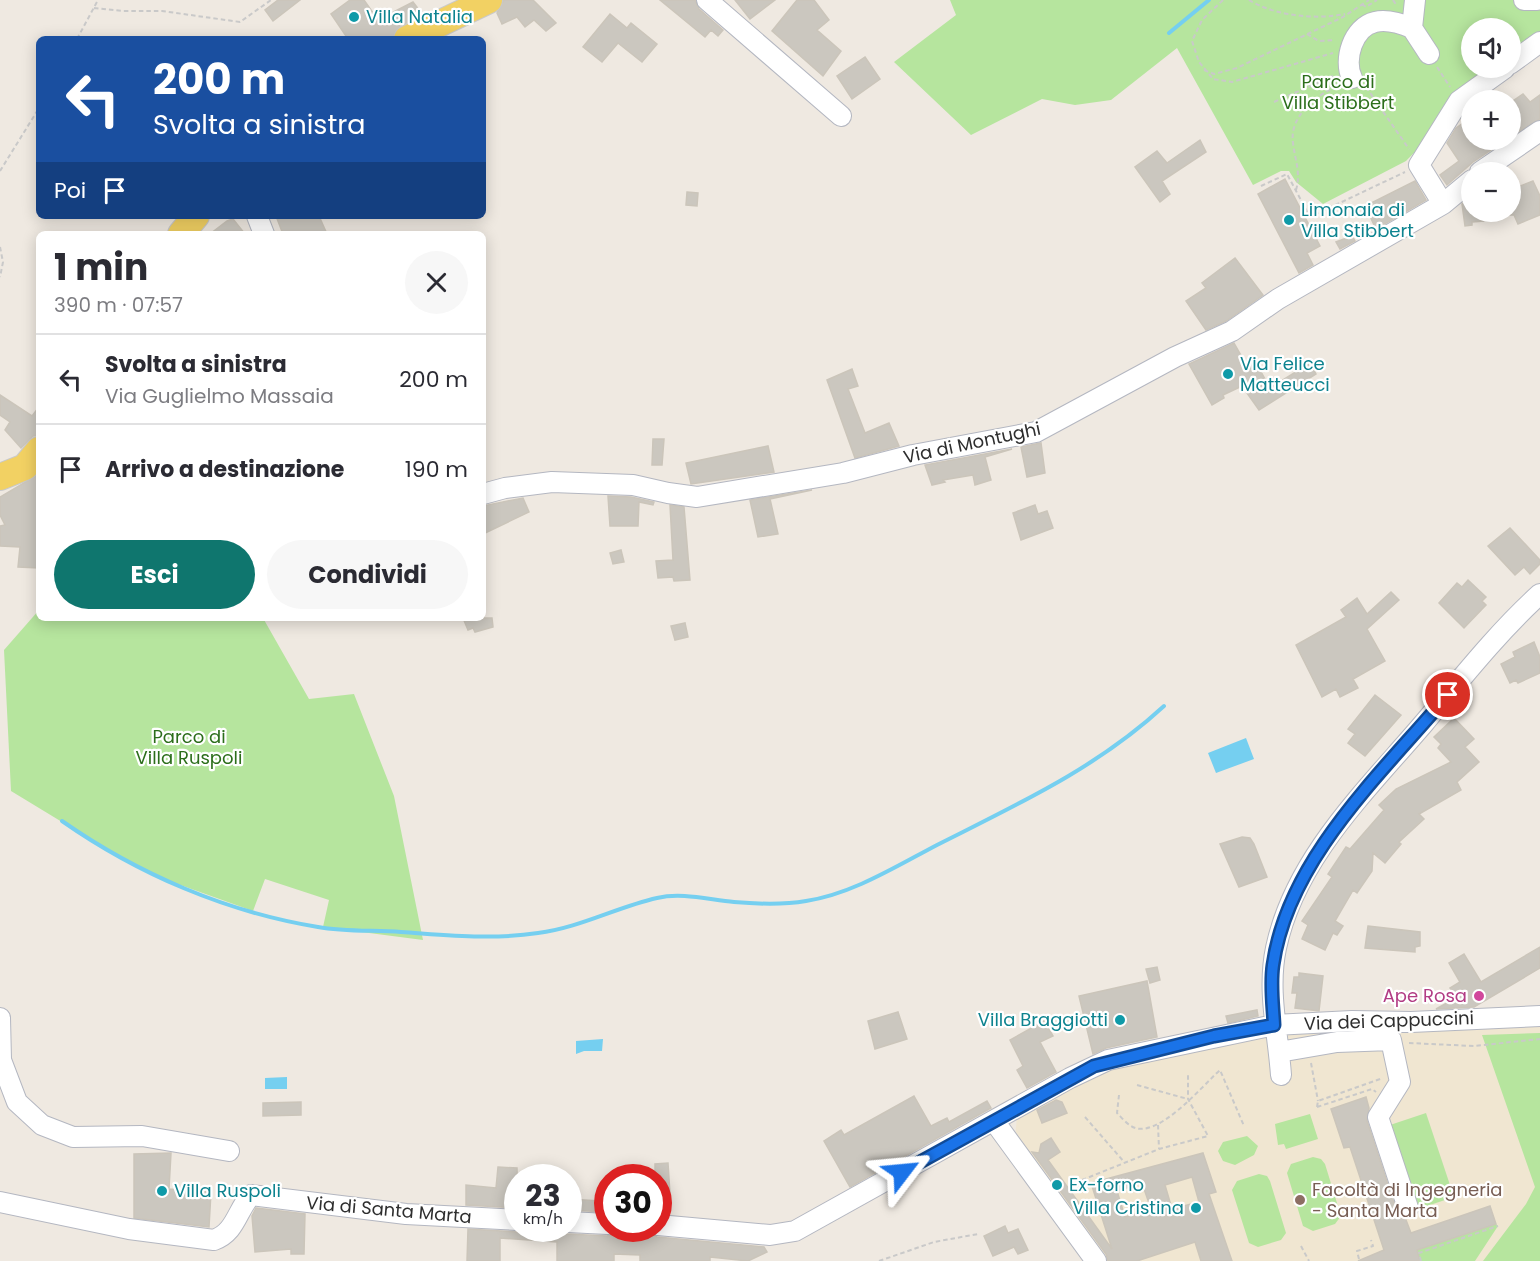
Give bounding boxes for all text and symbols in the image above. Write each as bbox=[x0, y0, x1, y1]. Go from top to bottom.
place label: Villa Natalia bbox=[366, 4, 473, 29]
marker: Villa Natalia bbox=[347, 10, 361, 24]
map controls bbox=[1461, 18, 1521, 222]
button: sound bbox=[1461, 18, 1521, 78]
text: 200 m bbox=[153, 50, 285, 109]
icon: left bbox=[54, 60, 132, 138]
park label: Parco di Villa Stibbert bbox=[1282, 69, 1394, 115]
button: + bbox=[1461, 90, 1521, 150]
text: Svolta a sinistra bbox=[153, 106, 366, 143]
button: − bbox=[1461, 162, 1521, 222]
icon: arrive bbox=[98, 174, 131, 207]
text: Poi bbox=[54, 175, 86, 206]
place label: Limonaia di Villa Stibbert bbox=[1301, 197, 1414, 243]
marker: Limonaia di Villa Stibbert bbox=[1282, 213, 1296, 227]
text: 1 min bbox=[54, 242, 148, 293]
button: close bbox=[405, 251, 468, 314]
text: 390 m · 07:57 bbox=[54, 291, 183, 319]
text: Svolta a sinistra bbox=[105, 349, 287, 380]
place label: Via Felice Matteucci bbox=[1240, 351, 1330, 397]
icon: left bbox=[54, 363, 87, 396]
text: 200 m bbox=[399, 364, 468, 395]
marker: Via Felice Matteucci bbox=[1221, 367, 1235, 381]
text: Via Guglielmo Massaia bbox=[105, 382, 334, 410]
street label: Via di Montughi bbox=[901, 416, 1043, 469]
icon: arrive bbox=[54, 453, 87, 486]
text: Arrivo a destinazione bbox=[105, 454, 344, 485]
text: 190 m bbox=[405, 454, 468, 485]
button: Esci bbox=[54, 540, 255, 609]
button: Condividi bbox=[267, 540, 468, 609]
pin bbox=[1422, 669, 1473, 720]
icon: arrive bbox=[1431, 678, 1464, 711]
park label: Parco di Villa Ruspoli bbox=[136, 724, 242, 770]
place label: Ape Rosa bbox=[1383, 983, 1467, 1008]
marker: Ape Rosa bbox=[1472, 989, 1486, 1003]
street label: Via dei Cappuccini bbox=[1303, 1005, 1475, 1036]
place label: Villa Braggiotti bbox=[978, 1007, 1108, 1032]
marker: Villa Braggiotti bbox=[1113, 1013, 1127, 1027]
position arrow bbox=[870, 1140, 934, 1204]
speed limit sign: 30 bbox=[594, 1164, 672, 1242]
place label: Ex-forno bbox=[1069, 1172, 1144, 1197]
text: 23 bbox=[525, 1174, 561, 1217]
place label: Facoltà di Ingegneria - Santa Marta bbox=[1312, 1177, 1502, 1223]
place label: Villa Ruspoli bbox=[174, 1178, 281, 1203]
marker: Ex-forno bbox=[1050, 1178, 1064, 1192]
marker: Villa Ruspoli bbox=[155, 1184, 169, 1198]
street label: Via di Santa Marta bbox=[305, 1190, 473, 1229]
marker: Facoltà di Ingegneria - Santa Marta bbox=[1293, 1193, 1307, 1207]
place label: Villa Cristina bbox=[1072, 1195, 1184, 1220]
marker: Villa Cristina bbox=[1189, 1201, 1203, 1215]
text: km/h bbox=[523, 1208, 563, 1229]

